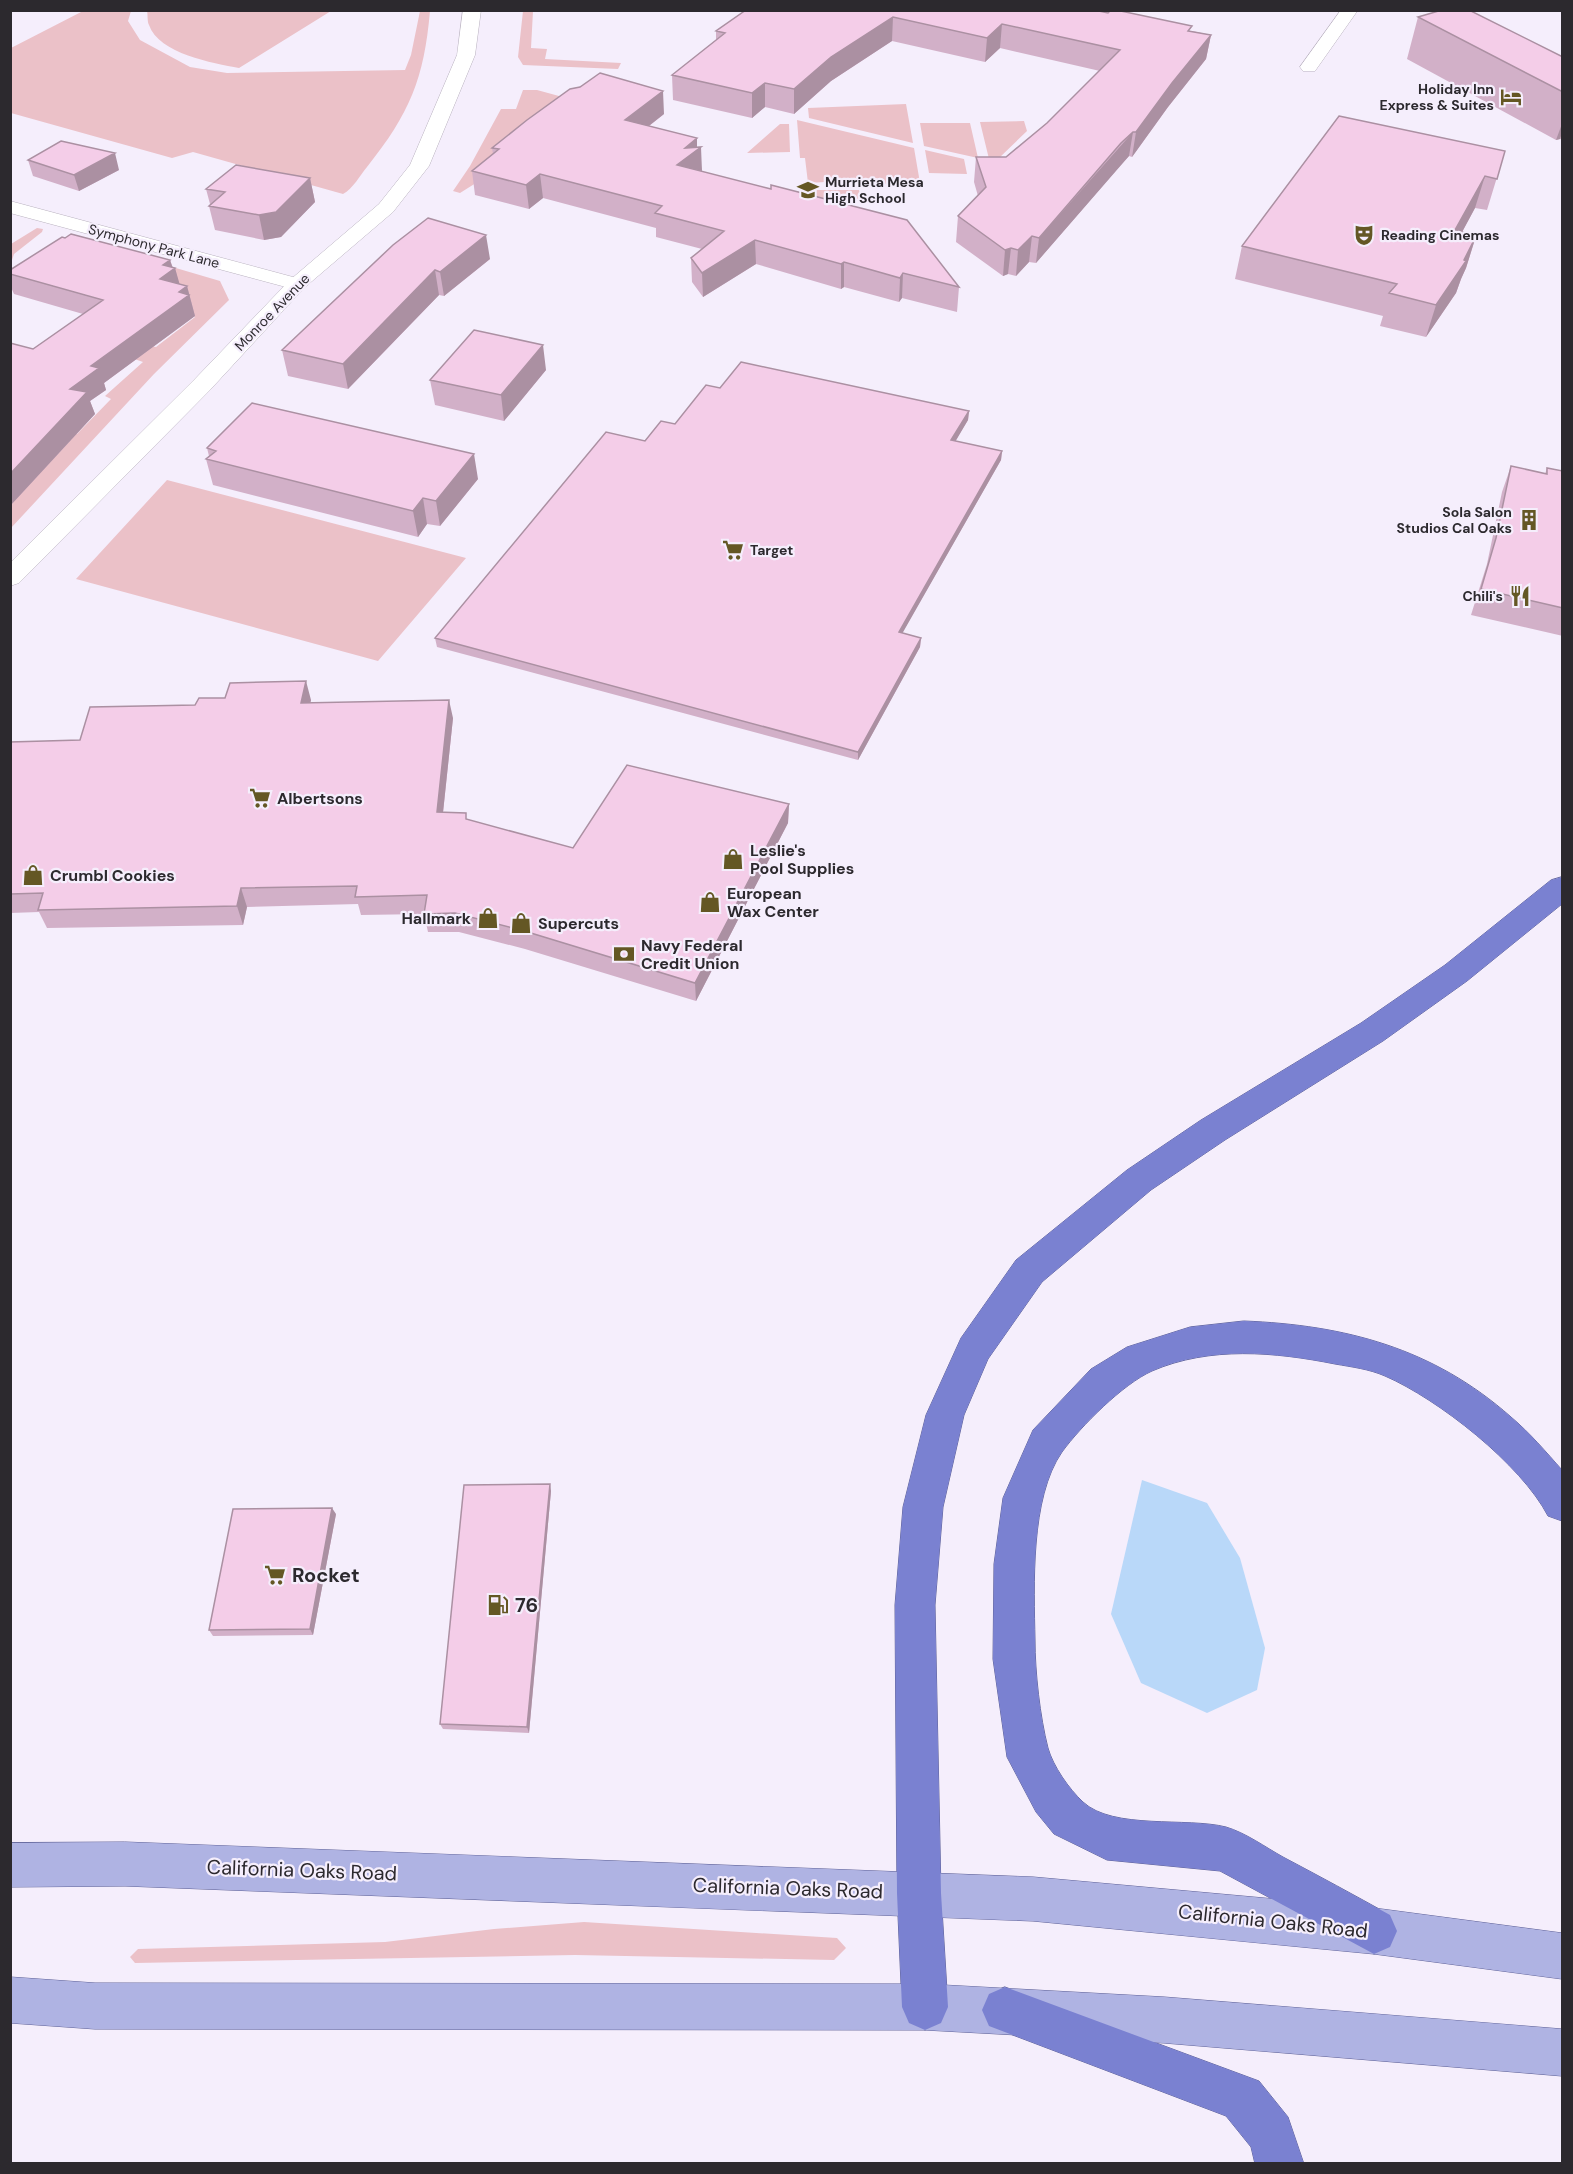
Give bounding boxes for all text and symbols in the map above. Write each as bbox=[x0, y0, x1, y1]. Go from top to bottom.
place label: Holiday Inn Express & Suites bbox=[1380, 80, 1494, 114]
hotel icon: Holiday Inn Express & Suites bbox=[1499, 85, 1523, 109]
place label: Murrieta Mesa High School bbox=[825, 173, 924, 207]
school or university icon: Murrieta Mesa High School bbox=[796, 178, 820, 202]
street label: Symphony Park Lane bbox=[86, 220, 222, 272]
theatre icon: Reading Cinemas bbox=[1352, 223, 1376, 247]
place label: Reading Cinemas bbox=[1381, 226, 1499, 244]
street label: Monroe Avenue bbox=[231, 270, 313, 354]
place label: Sola Salon Studios Cal Oaks bbox=[1397, 503, 1512, 537]
building icon: Sola Salon Studios Cal Oaks bbox=[1517, 508, 1541, 532]
supermarket icon: Target bbox=[721, 538, 745, 562]
place label: Target bbox=[750, 541, 793, 559]
restaurant icon: Chili's bbox=[1508, 584, 1532, 608]
place label: Chili's bbox=[1462, 587, 1503, 605]
supermarket icon: Albertsons bbox=[248, 786, 272, 810]
place label: Albertsons bbox=[277, 788, 363, 809]
place label: Leslie's Pool Supplies bbox=[750, 840, 854, 879]
shop icon: Leslie's Pool Supplies bbox=[721, 847, 745, 871]
shop icon: Crumbl Cookies bbox=[21, 863, 45, 887]
place label: Crumbl Cookies bbox=[50, 865, 175, 886]
place label: European Wax Center bbox=[727, 883, 819, 922]
shop icon: European Wax Center bbox=[698, 890, 722, 914]
shop icon: Hallmark bbox=[476, 906, 500, 930]
place label: Hallmark bbox=[401, 908, 472, 929]
shop icon: Supercuts bbox=[509, 911, 533, 935]
place label: Supercuts bbox=[538, 913, 619, 934]
place label: Navy Federal Credit Union bbox=[641, 935, 743, 974]
bank icon: Navy Federal Credit Union bbox=[612, 942, 636, 966]
place label: Rocket bbox=[292, 1562, 360, 1588]
supermarket icon: Rocket bbox=[263, 1563, 287, 1587]
place label: 76 bbox=[515, 1592, 538, 1618]
fuel station icon: 76 bbox=[486, 1593, 510, 1617]
street label: California Oaks Road bbox=[206, 1854, 398, 1886]
street label: California Oaks Road bbox=[692, 1872, 884, 1904]
street label: California Oaks Road bbox=[1177, 1898, 1369, 1944]

